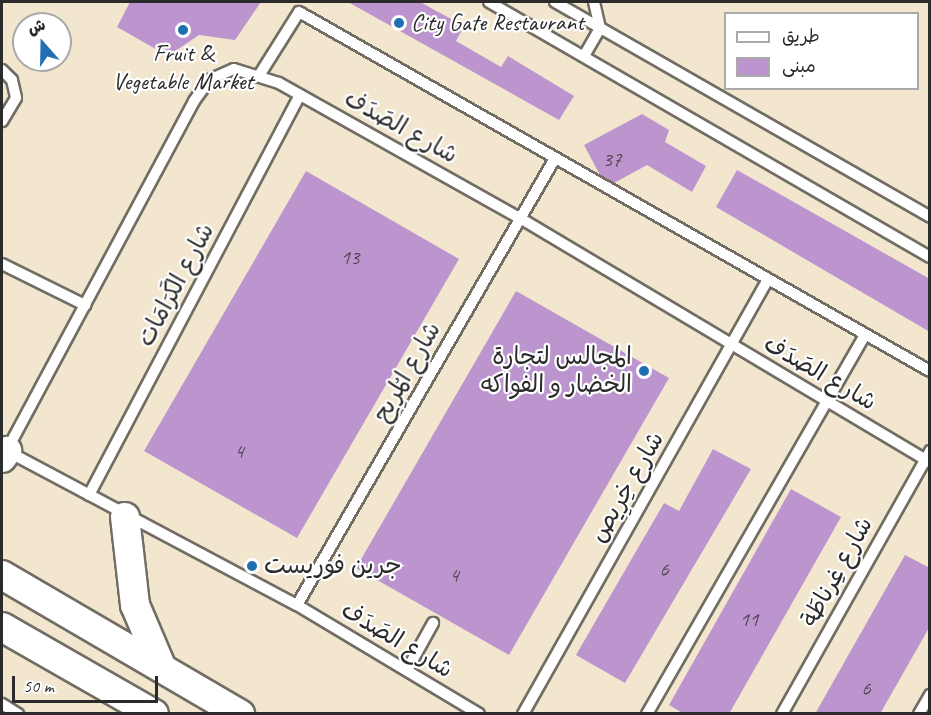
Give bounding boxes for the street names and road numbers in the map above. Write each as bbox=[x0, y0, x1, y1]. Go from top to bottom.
street label: شارع الصَدَف bbox=[339, 84, 463, 170]
street label: شارع الكَرَامَات bbox=[132, 218, 220, 352]
street label: شارع المُرِيح bbox=[367, 317, 447, 427]
street label: شارع الصَدَف bbox=[759, 329, 881, 417]
street label: شارع خِرِيص bbox=[584, 427, 670, 547]
street label: شارع غِرناطَة bbox=[795, 512, 879, 632]
street label: شارع الصَدَف bbox=[336, 595, 458, 685]

